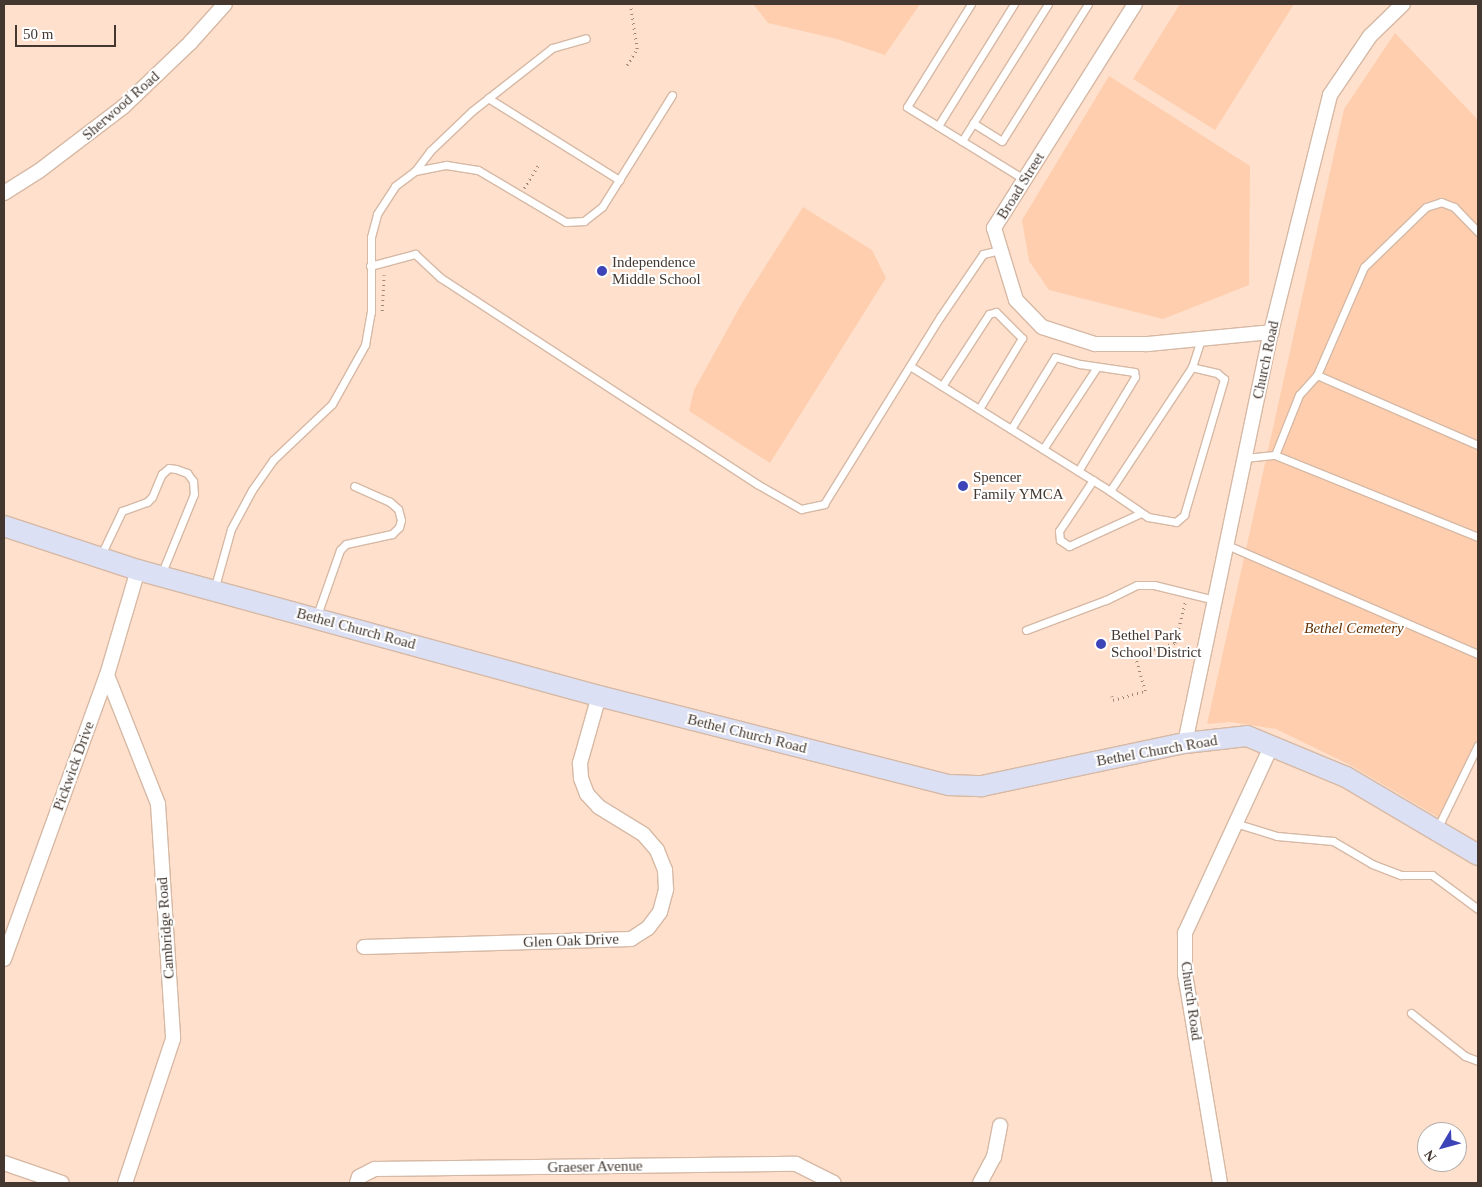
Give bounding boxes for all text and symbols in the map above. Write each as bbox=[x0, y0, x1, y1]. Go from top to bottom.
scale bar bbox=[18, 15, 119, 47]
text: 50 m bbox=[23, 26, 53, 42]
street label: Sherwood Road bbox=[79, 68, 163, 144]
street label: Broad Street bbox=[993, 149, 1049, 223]
place label: Independence Middle School bbox=[612, 253, 701, 288]
marker: Independence Middle School bbox=[596, 265, 608, 277]
street label: Church Road bbox=[1249, 319, 1283, 401]
place label: Spencer Family YMCA bbox=[973, 468, 1064, 503]
marker: Spencer Family YMCA bbox=[957, 480, 969, 492]
street label: Bethel Church Road bbox=[295, 604, 417, 654]
park label: Bethel Cemetery bbox=[1304, 620, 1404, 638]
place label: Bethel Park School District bbox=[1111, 626, 1201, 661]
marker: Bethel Park School District bbox=[1095, 638, 1107, 650]
street label: Bethel Church Road bbox=[685, 710, 809, 758]
street label: Pickwick Drive bbox=[50, 719, 98, 813]
street label: Bethel Church Road bbox=[1095, 732, 1219, 770]
street label: Cambridge Road bbox=[153, 876, 179, 980]
street label: Glen Oak Drive bbox=[523, 930, 619, 952]
street label: Church Road bbox=[1177, 960, 1205, 1042]
north arrow bbox=[1417, 1122, 1467, 1172]
text: N bbox=[1421, 1147, 1439, 1164]
street label: Graeser Avenue bbox=[547, 1157, 643, 1177]

